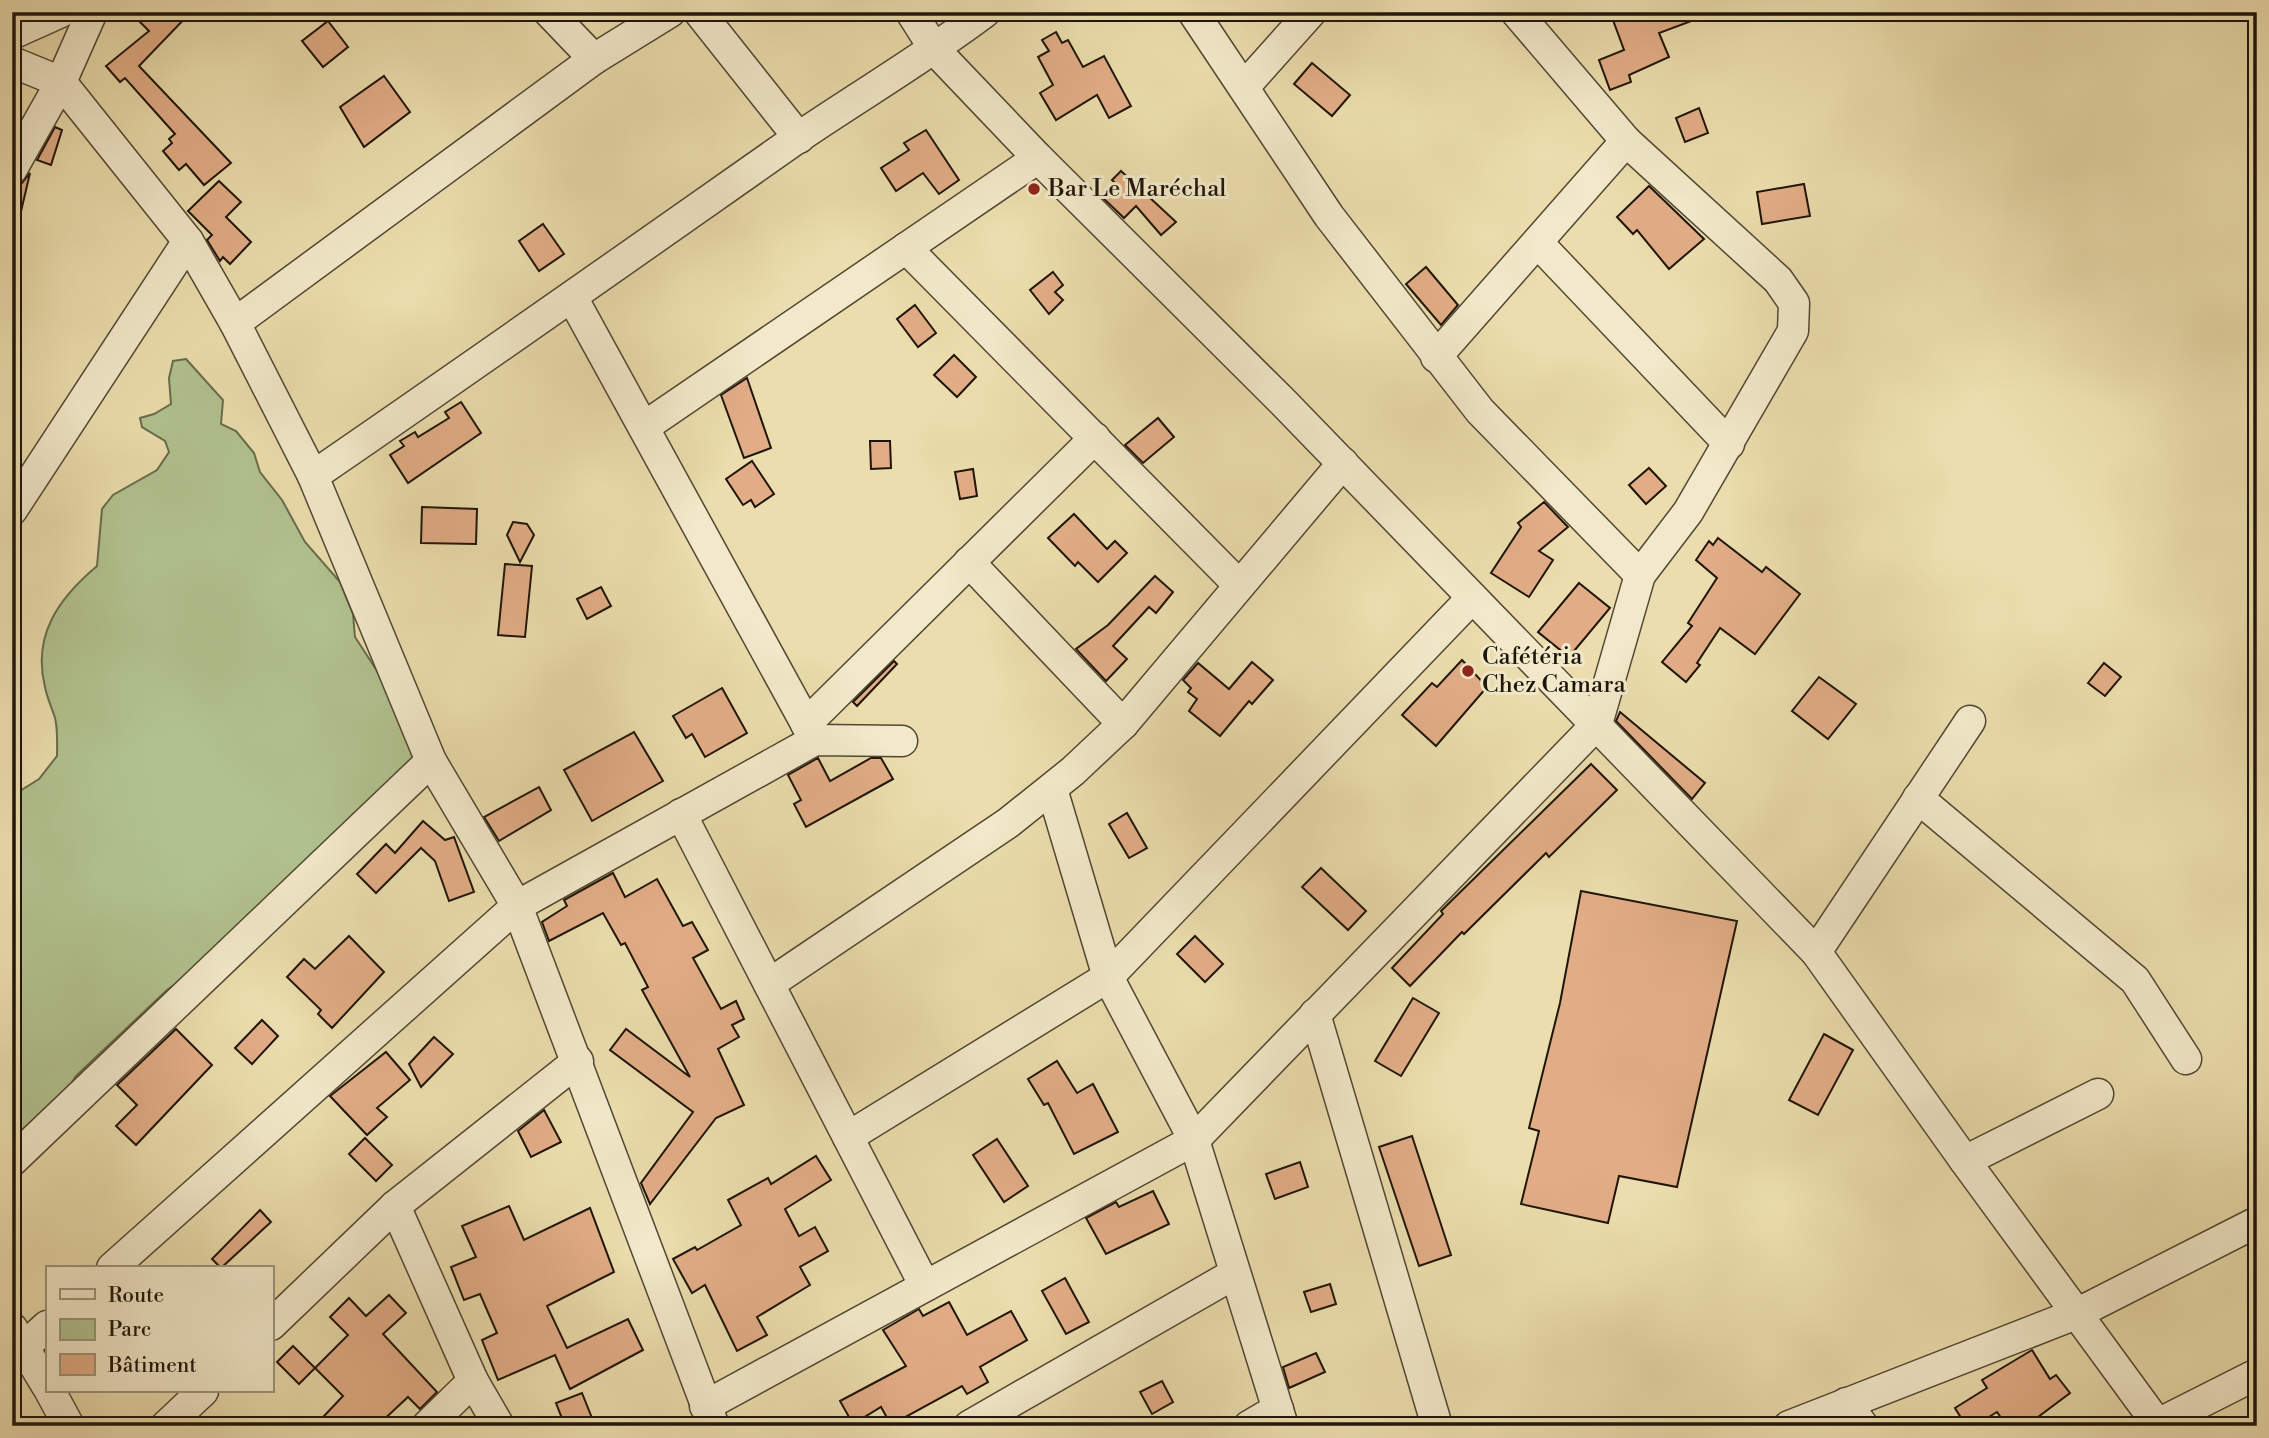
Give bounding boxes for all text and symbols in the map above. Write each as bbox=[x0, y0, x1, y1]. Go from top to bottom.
place label: Bar Le Maréchal bbox=[1047, 174, 1226, 204]
marker: Bar Le Maréchal bbox=[1026, 181, 1042, 197]
place label: Cafétéria Chez Camara bbox=[1482, 642, 1626, 700]
marker: Cafétéria Chez Camara bbox=[1460, 663, 1476, 679]
legend bbox=[46, 1266, 273, 1392]
text: Route bbox=[108, 1283, 164, 1309]
text: Parc bbox=[108, 1317, 151, 1343]
text: Bâtiment bbox=[107, 1353, 197, 1379]

